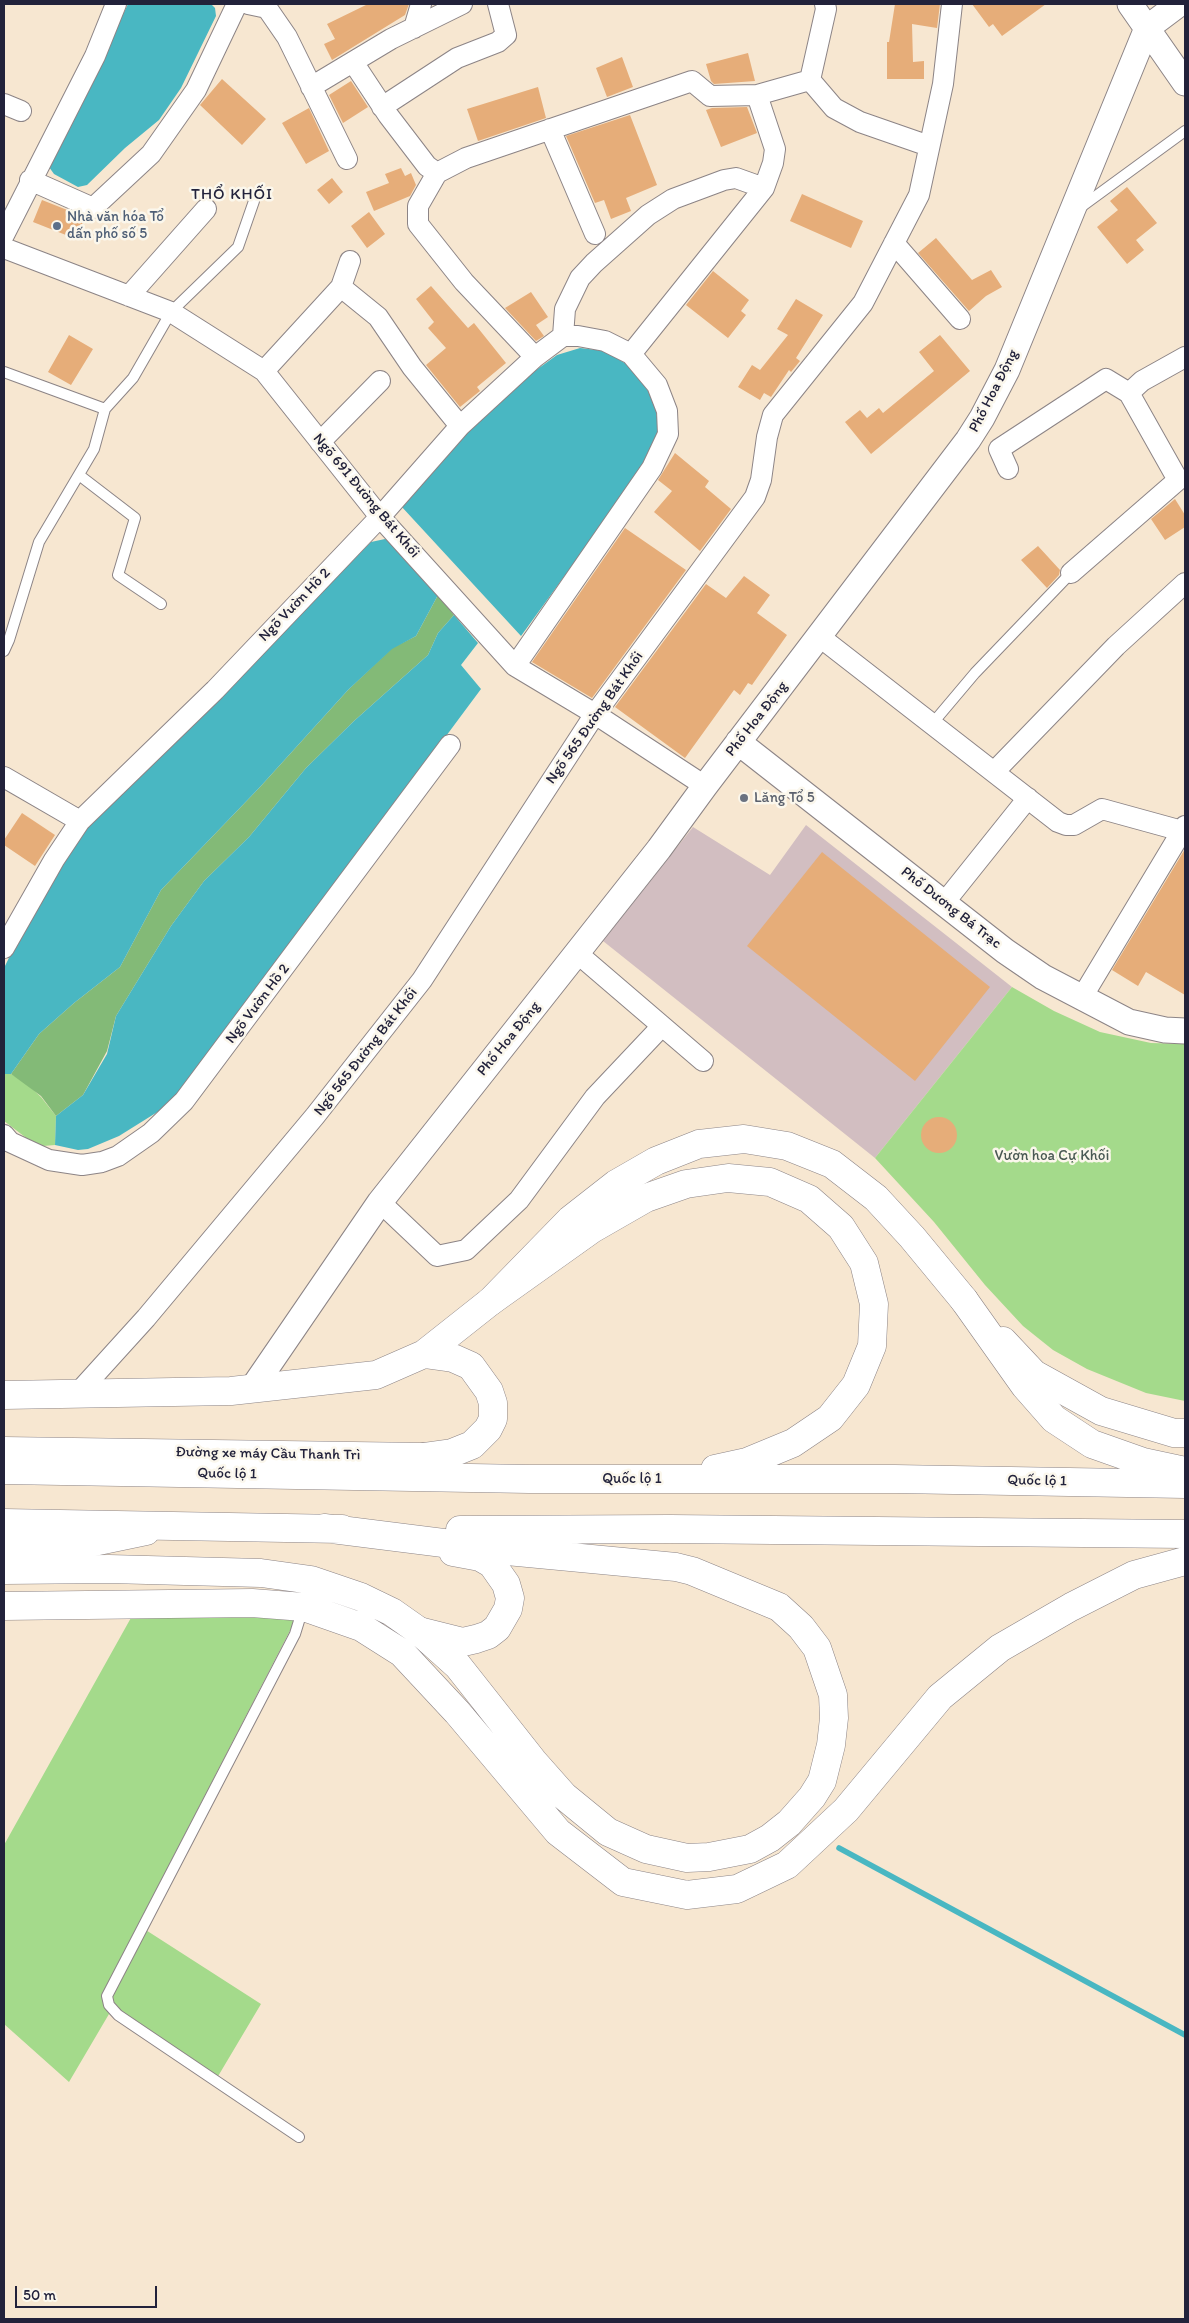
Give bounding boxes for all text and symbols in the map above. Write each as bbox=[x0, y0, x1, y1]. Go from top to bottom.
district label: THỔ KHỐI bbox=[190, 185, 274, 205]
place label: Nhà văn hóa Tổ dấn phố số 5 bbox=[67, 208, 164, 243]
marker: Nhà văn hóa Tổ dấn phố số 5 bbox=[51, 220, 63, 232]
street label: Phố Hoa Động bbox=[965, 347, 1023, 435]
street label: Ngõ 691 Đường Bát Khối bbox=[309, 430, 423, 562]
street label: Ngõ Vườn Hồ 2 bbox=[255, 564, 335, 646]
street label: Ngõ 565 Đường Bát Khối bbox=[542, 648, 648, 788]
street label: Phố Hoa Động bbox=[722, 678, 792, 760]
place label: Lăng Tổ 5 bbox=[754, 789, 815, 807]
marker: Lăng Tổ 5 bbox=[738, 792, 750, 804]
street label: Phố Dương Bá Trạc bbox=[897, 863, 1005, 953]
street label: Ngõ Vườn Hồ 2 bbox=[222, 960, 294, 1048]
street label: Ngõ 565 Đường Bát Khối bbox=[310, 984, 422, 1120]
street label: Phố Hoa Động bbox=[474, 998, 544, 1080]
park label: Vườn hoa Cự Khối bbox=[995, 1147, 1109, 1165]
street label: Đường xe máy Cầu Thanh Trì bbox=[175, 1443, 361, 1465]
street label: Quốc lộ 1 bbox=[197, 1464, 257, 1484]
street label: Quốc lộ 1 bbox=[602, 1470, 662, 1488]
street label: Quốc lộ 1 bbox=[1007, 1471, 1067, 1491]
scale bar bbox=[18, 2276, 160, 2308]
text: 50 m bbox=[23, 2286, 56, 2304]

